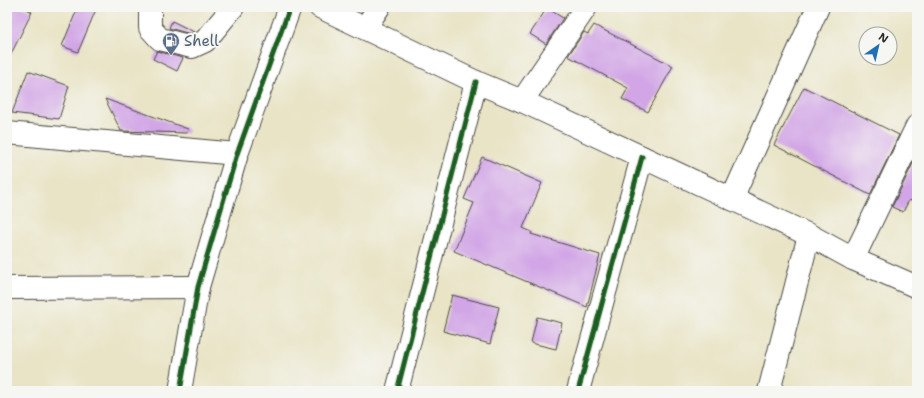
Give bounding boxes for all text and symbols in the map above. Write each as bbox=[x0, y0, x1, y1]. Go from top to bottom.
north arrow bbox=[858, 26, 898, 66]
text: N bbox=[876, 29, 891, 47]
fuel station icon: Shell bbox=[161, 31, 181, 56]
place label: Shell bbox=[184, 31, 219, 51]

